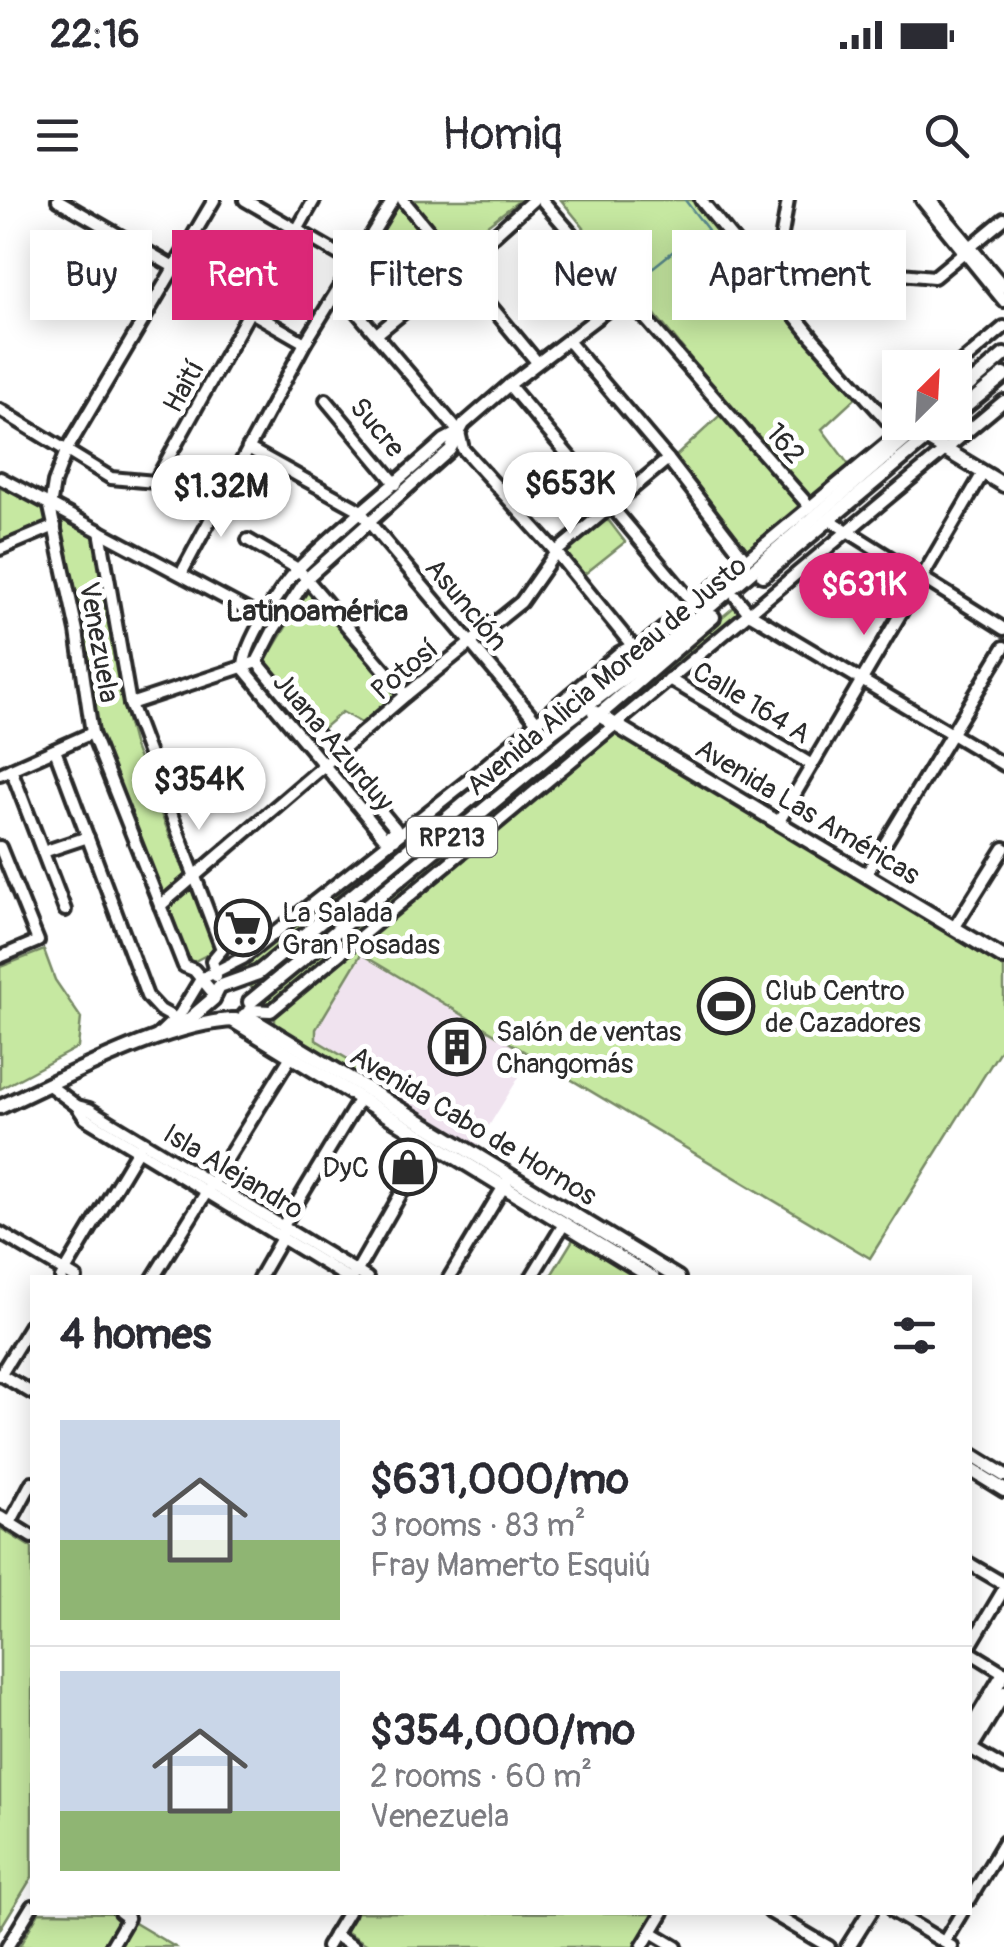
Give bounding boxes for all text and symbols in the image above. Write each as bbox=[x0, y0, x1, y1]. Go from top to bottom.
text: 22:16 bbox=[50, 11, 140, 59]
text: Homiq bbox=[442, 107, 562, 163]
icon: menu bbox=[30, 108, 85, 163]
icon: search bbox=[919, 108, 974, 163]
chip: Buy bbox=[30, 230, 152, 320]
chip: Rent bbox=[172, 230, 313, 320]
chip: Filters bbox=[333, 230, 498, 320]
chip: New bbox=[518, 230, 652, 320]
chip: Apartment bbox=[672, 230, 906, 320]
north arrow bbox=[882, 350, 972, 440]
map controls bbox=[882, 350, 972, 440]
street label: Haití bbox=[156, 354, 213, 419]
street label: Sucre bbox=[342, 391, 412, 465]
street label: 162 bbox=[758, 416, 812, 472]
pin: $653K bbox=[500, 452, 640, 537]
pin: $1.32M bbox=[140, 455, 302, 540]
text: $653K bbox=[525, 464, 615, 504]
text: $1.32M bbox=[173, 467, 269, 507]
street label: Avenida Alicia Moreau de Justo bbox=[460, 549, 754, 804]
street label: Asunción bbox=[417, 551, 515, 659]
pin: $631K bbox=[794, 553, 934, 638]
text: $631K bbox=[821, 565, 907, 605]
street label: Venezuela bbox=[71, 579, 126, 705]
district label: Latinoamérica bbox=[226, 593, 408, 630]
street label: Potosí bbox=[364, 632, 446, 708]
street label: Calle 164 A bbox=[686, 654, 816, 752]
street label: Juana Azurduy bbox=[265, 665, 401, 819]
street label: Avenida Las Américas bbox=[689, 731, 926, 893]
pin: $354K bbox=[129, 748, 269, 833]
text: $354K bbox=[154, 760, 244, 800]
road number: RP213 bbox=[407, 817, 497, 857]
place label: La Salada Gran Posadas bbox=[282, 896, 440, 963]
supermarket icon: La Salada Gran Posadas bbox=[213, 898, 273, 958]
place label: Club Centro de Cazadores bbox=[765, 974, 921, 1041]
sports icon: Club Centro de Cazadores bbox=[696, 976, 756, 1036]
place label: Salón de ventas Changomás bbox=[496, 1015, 682, 1082]
building icon: Salón de ventas Changomás bbox=[427, 1017, 487, 1077]
street label: Avenida Cabo de Hornos bbox=[343, 1039, 603, 1214]
street label: Isla Alejandro bbox=[157, 1117, 310, 1228]
shop icon: DyC bbox=[378, 1137, 438, 1197]
place label: DyC bbox=[322, 1151, 369, 1186]
icon: filters bbox=[887, 1308, 942, 1363]
text: 4 homes bbox=[60, 1309, 211, 1361]
text: $631,000/mo bbox=[370, 1454, 629, 1506]
icon: home bbox=[140, 1460, 260, 1580]
text: 3 rooms · 83 m² bbox=[370, 1506, 586, 1546]
text: Fray Mamerto Esquiú bbox=[370, 1546, 651, 1586]
text: $354,000/mo bbox=[370, 1705, 635, 1757]
icon: home bbox=[140, 1711, 260, 1831]
text: 2 rooms · 60 m² bbox=[370, 1757, 592, 1797]
text: Venezuela bbox=[370, 1797, 509, 1837]

